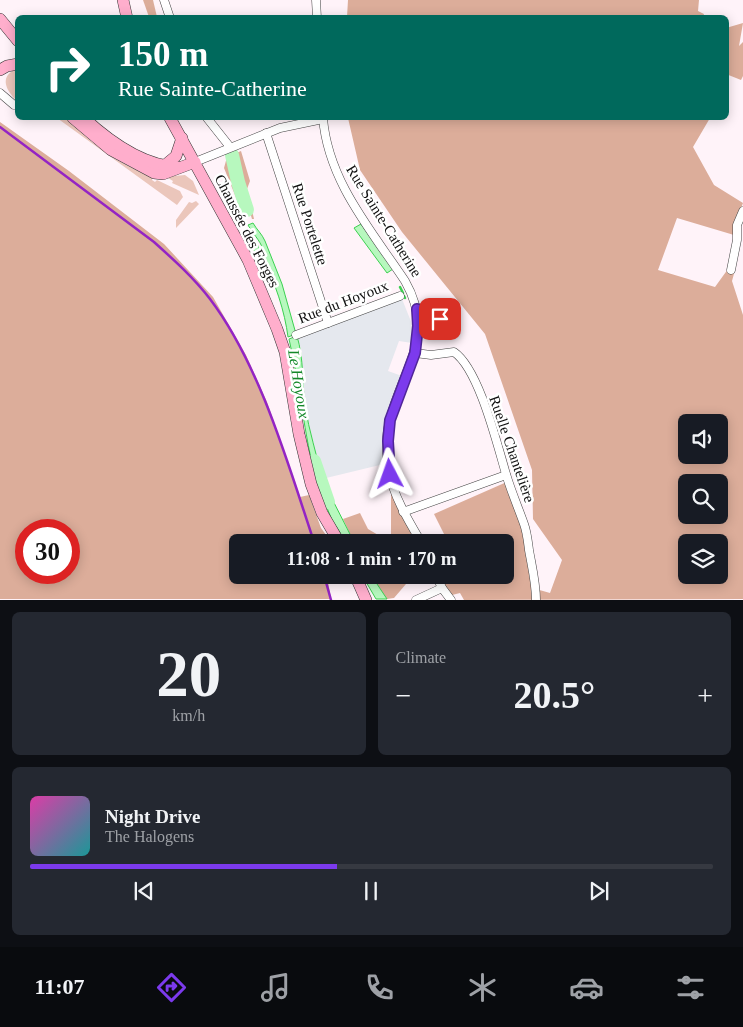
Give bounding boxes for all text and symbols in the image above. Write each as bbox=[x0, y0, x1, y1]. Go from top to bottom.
icon: right bbox=[35, 35, 100, 100]
text: 150 m bbox=[118, 35, 208, 74]
text: Rue Sainte-Catherine bbox=[118, 76, 307, 101]
street label: Rue Sainte-Catherine bbox=[343, 162, 425, 280]
street label: Chaussée des Forges bbox=[212, 172, 283, 290]
street label: Rue Portelette bbox=[289, 181, 331, 267]
street label: Rue du Hoyoux bbox=[296, 277, 391, 326]
pin bbox=[419, 298, 461, 340]
icon: arrive bbox=[426, 305, 454, 333]
water label: Le Hoyoux bbox=[284, 347, 313, 420]
street label: Ruelle Chantelière bbox=[486, 393, 538, 505]
map controls bbox=[678, 414, 728, 584]
button: sound bbox=[678, 414, 728, 464]
position arrow bbox=[363, 447, 415, 499]
button: search bbox=[678, 474, 728, 524]
speed limit sign: 30 bbox=[15, 519, 80, 584]
button: layers bbox=[678, 534, 728, 584]
text: 11:08 · 1 min · 170 m bbox=[287, 548, 456, 569]
text: 20 bbox=[156, 638, 221, 710]
text: Climate bbox=[396, 649, 446, 666]
text: 20.5° bbox=[513, 674, 595, 716]
text: − bbox=[396, 680, 411, 711]
text: + bbox=[697, 680, 713, 711]
text: km/h bbox=[172, 707, 205, 724]
text: Night Drive bbox=[105, 806, 201, 827]
text: The Halogens bbox=[105, 828, 194, 845]
icon: previous bbox=[130, 877, 158, 905]
icon: pause bbox=[357, 877, 385, 905]
icon: next bbox=[585, 877, 613, 905]
icon: directions bbox=[154, 970, 189, 1005]
icon: music bbox=[258, 970, 293, 1005]
icon: phone bbox=[362, 970, 397, 1005]
icon: climate bbox=[465, 970, 500, 1005]
icon: car bbox=[569, 970, 604, 1005]
icon: filters bbox=[673, 970, 708, 1005]
text: 11:07 bbox=[34, 974, 85, 999]

